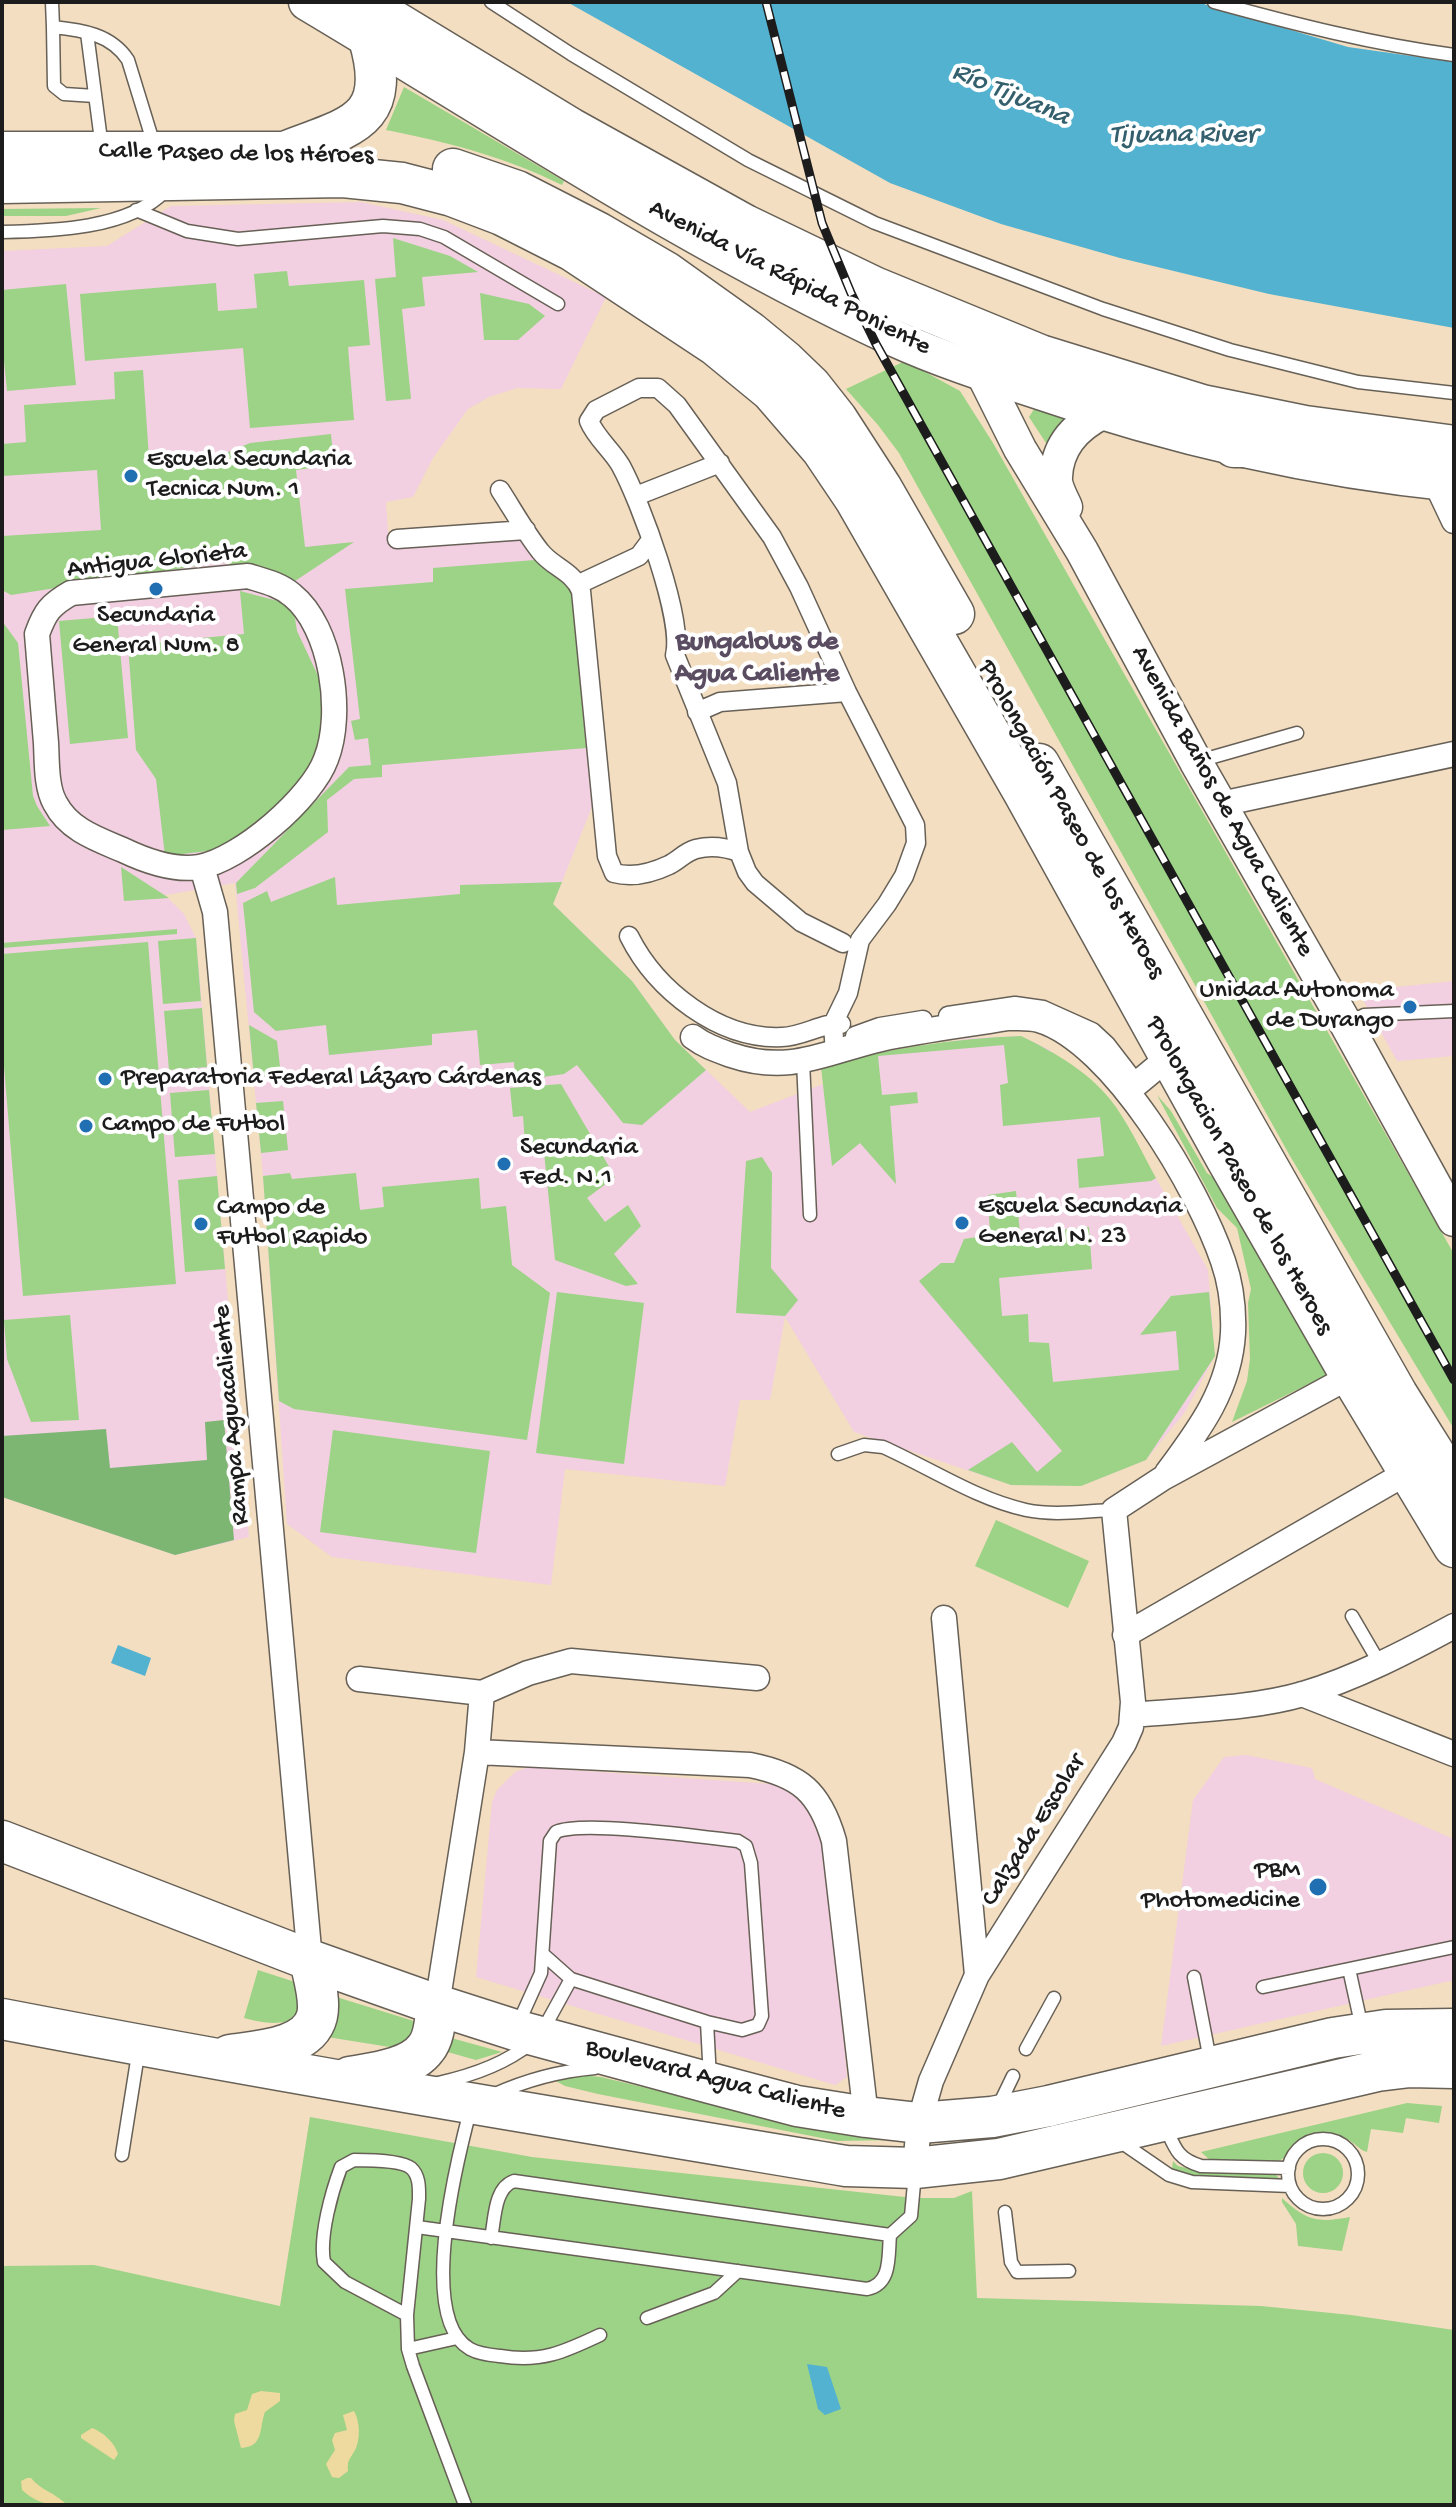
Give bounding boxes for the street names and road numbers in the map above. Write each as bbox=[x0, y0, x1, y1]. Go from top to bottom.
street label: Calle Paseo de los Héroes bbox=[98, 137, 374, 173]
street label: Avenida Vía Rápida Poniente bbox=[643, 194, 935, 364]
street label: Antigua Glorieta bbox=[66, 537, 248, 587]
street label: Avenida Baños de Agua Caliente bbox=[1122, 641, 1320, 963]
street label: Prolongación Paseo de los Heroes bbox=[969, 655, 1171, 985]
street label: Prolongacion Paseo de los Heroes bbox=[1137, 1011, 1339, 1341]
street label: Rampa Aguacaliente bbox=[208, 1304, 258, 1526]
street label: Calzada Escolar bbox=[976, 1749, 1094, 1913]
street label: Boulevard Agua Caliente bbox=[582, 2034, 848, 2128]

